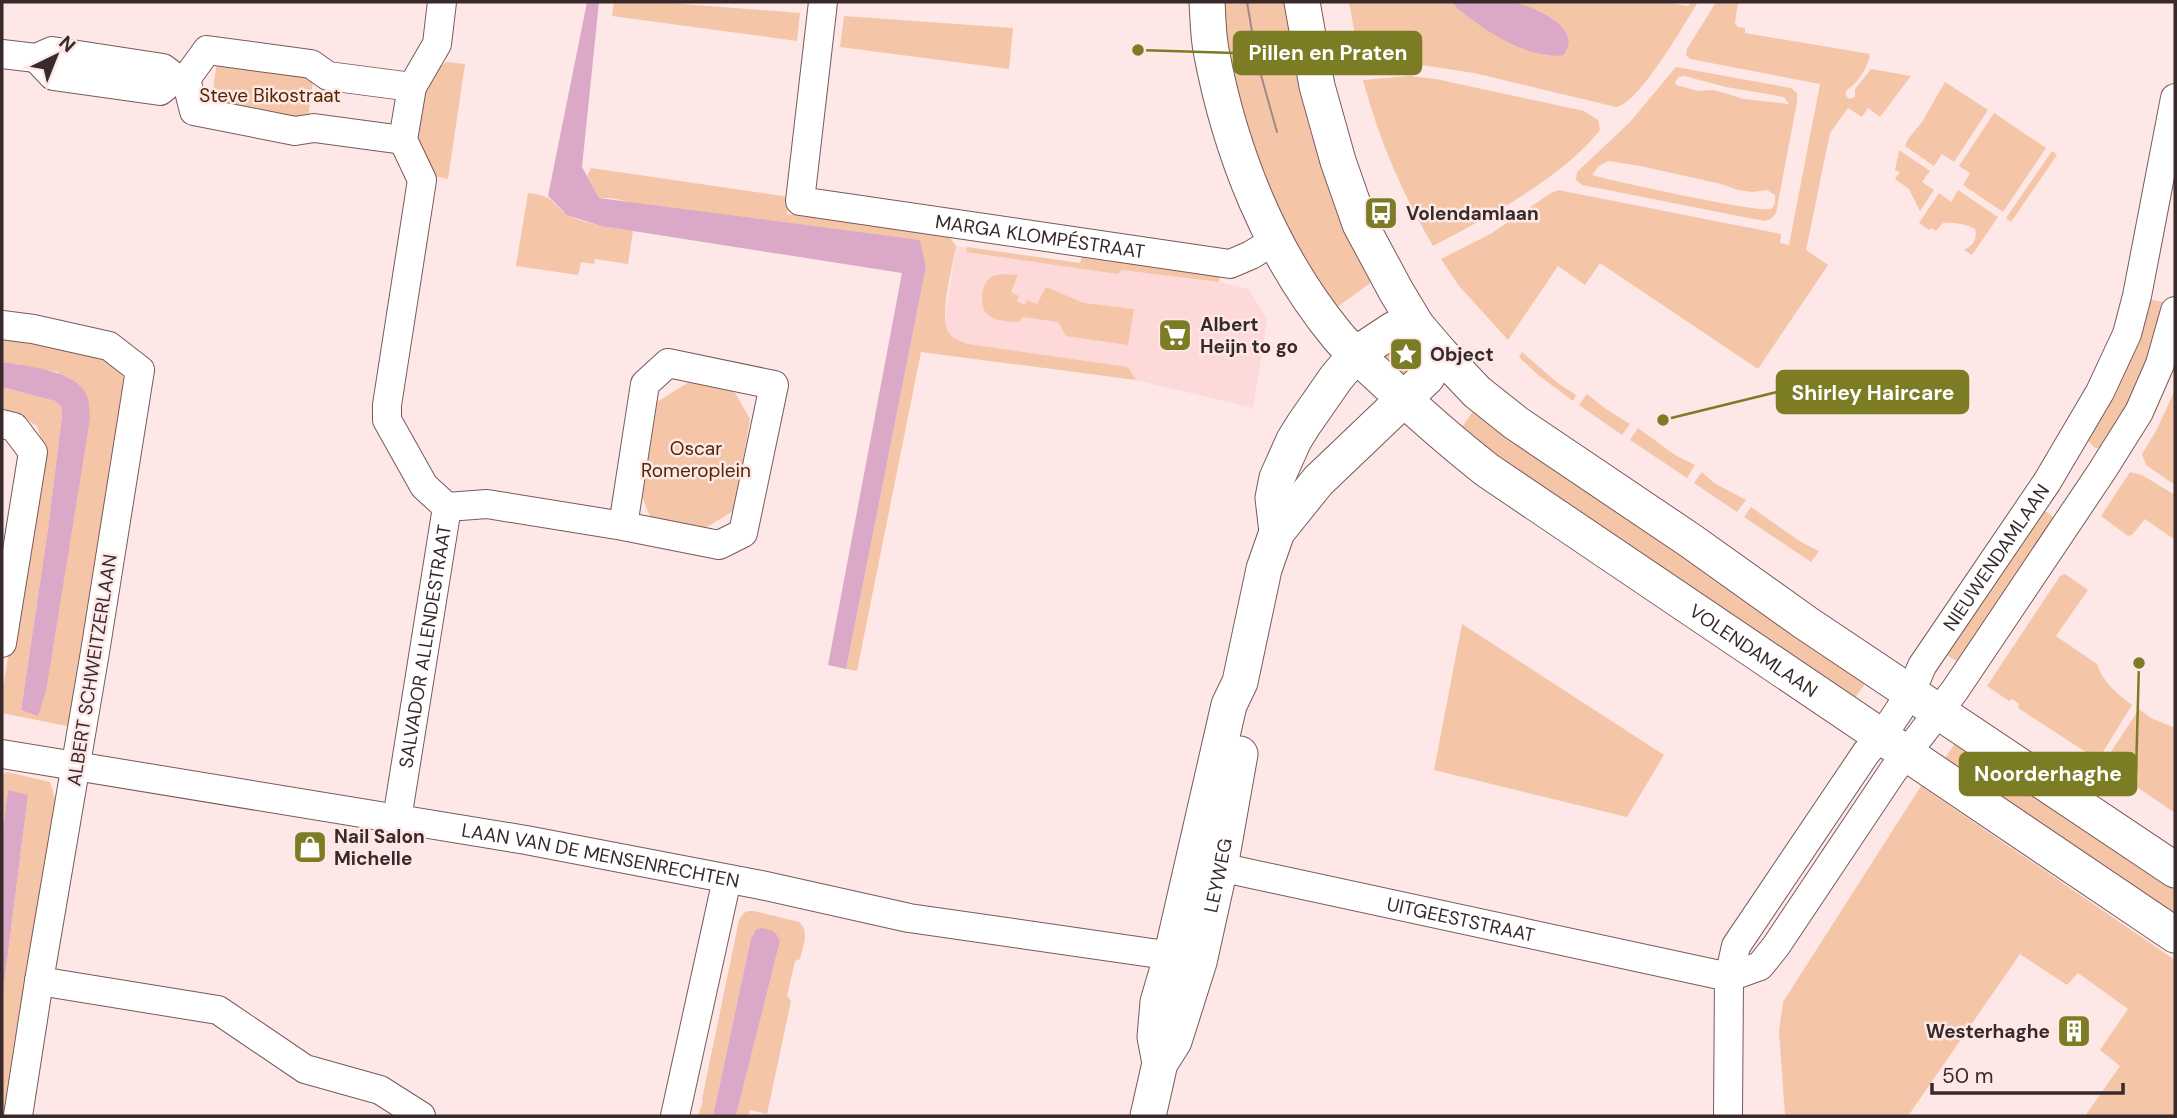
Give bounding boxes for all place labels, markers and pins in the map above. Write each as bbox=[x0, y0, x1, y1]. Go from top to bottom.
callout: Pillen en Praten bbox=[1234, 32, 1421, 74]
bus stop icon: Volendamlaan bbox=[1362, 194, 1400, 232]
place label: Volendamlaan bbox=[1406, 201, 1539, 226]
place label: Albert Heijn to go bbox=[1200, 312, 1298, 359]
supermarket icon: Albert Heijn to go bbox=[1156, 316, 1194, 354]
place icon: Object bbox=[1387, 335, 1425, 373]
place label: Object bbox=[1430, 342, 1494, 367]
callout: Shirley Haircare bbox=[1777, 371, 1968, 413]
callout: Noorderhaghe bbox=[1960, 753, 2136, 795]
place label: Nail Salon Michelle bbox=[334, 824, 425, 871]
shop icon: Nail Salon Michelle bbox=[291, 828, 329, 866]
building icon: Westerhaghe bbox=[2055, 1012, 2093, 1050]
place label: Westerhaghe bbox=[1926, 1019, 2050, 1044]

